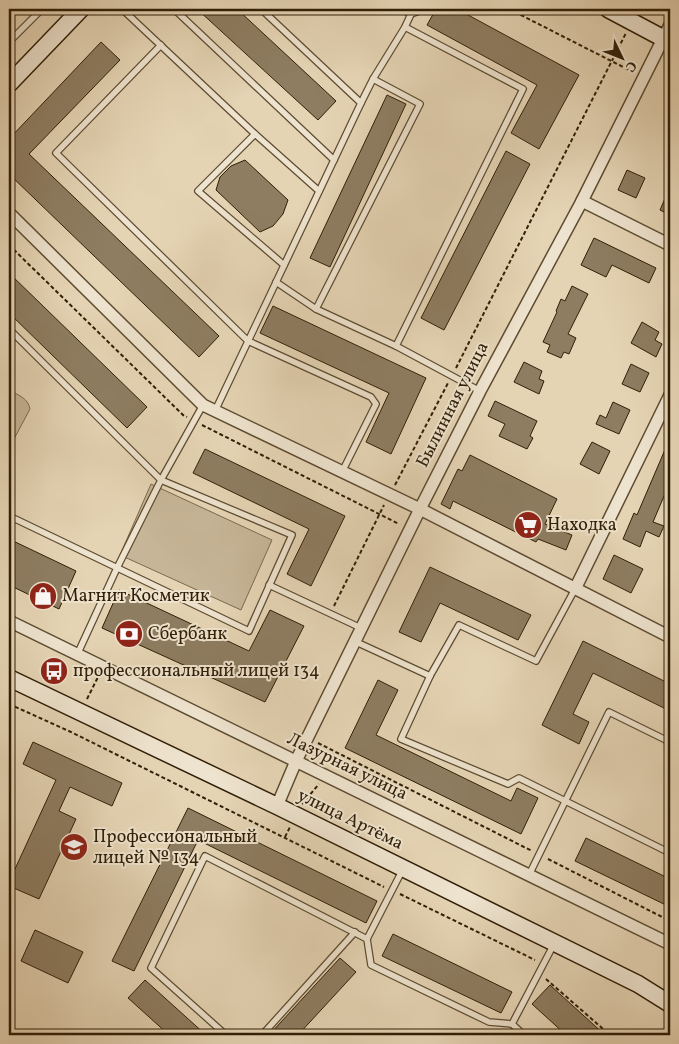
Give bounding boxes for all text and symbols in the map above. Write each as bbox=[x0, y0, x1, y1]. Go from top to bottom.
north arrow bbox=[596, 32, 646, 82]
text: С bbox=[620, 56, 640, 76]
street label: Былинная улица bbox=[411, 338, 495, 472]
supermarket icon: Находка bbox=[513, 510, 543, 540]
place label: Находка bbox=[547, 513, 617, 538]
shop icon: Магнит Косметик bbox=[28, 581, 58, 611]
place label: Магнит Косметик bbox=[62, 584, 210, 609]
bank icon: Сбербанк bbox=[114, 619, 144, 649]
place label: Сбербанк bbox=[148, 622, 228, 647]
bus stop icon: профессиональный лицей 134 bbox=[39, 656, 69, 686]
place label: профессиональный лицей 134 bbox=[73, 659, 320, 684]
street label: Лазурная улица bbox=[283, 727, 411, 807]
street label: улица Артёма bbox=[293, 783, 407, 857]
place label: Профессиональный лицей № 134 bbox=[93, 825, 257, 871]
school or university icon: Профессиональный лицей № 134 bbox=[59, 832, 89, 862]

